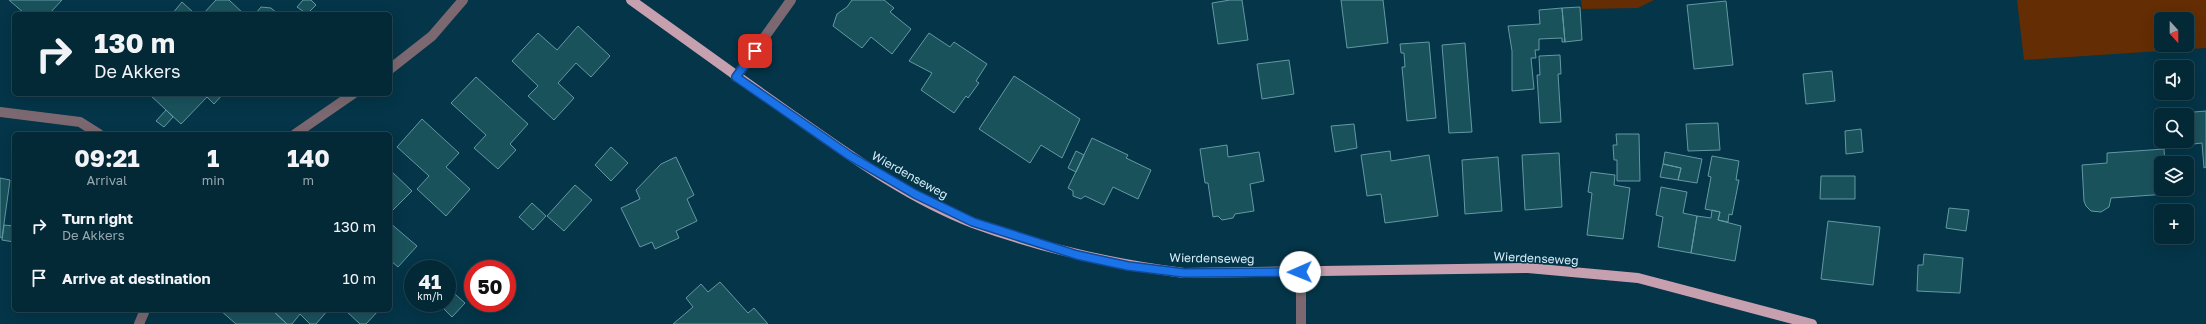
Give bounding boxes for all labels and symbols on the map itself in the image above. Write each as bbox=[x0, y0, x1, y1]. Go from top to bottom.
north arrow bbox=[2154, 12, 2194, 52]
pin bbox=[738, 34, 772, 68]
street label: Wierdenseweg bbox=[869, 148, 951, 202]
street label: Wierdenseweg bbox=[1493, 248, 1579, 268]
street label: Wierdenseweg bbox=[1169, 250, 1255, 266]
position arrow bbox=[1279, 251, 1321, 293]
speed limit sign: 50 bbox=[464, 260, 516, 312]

